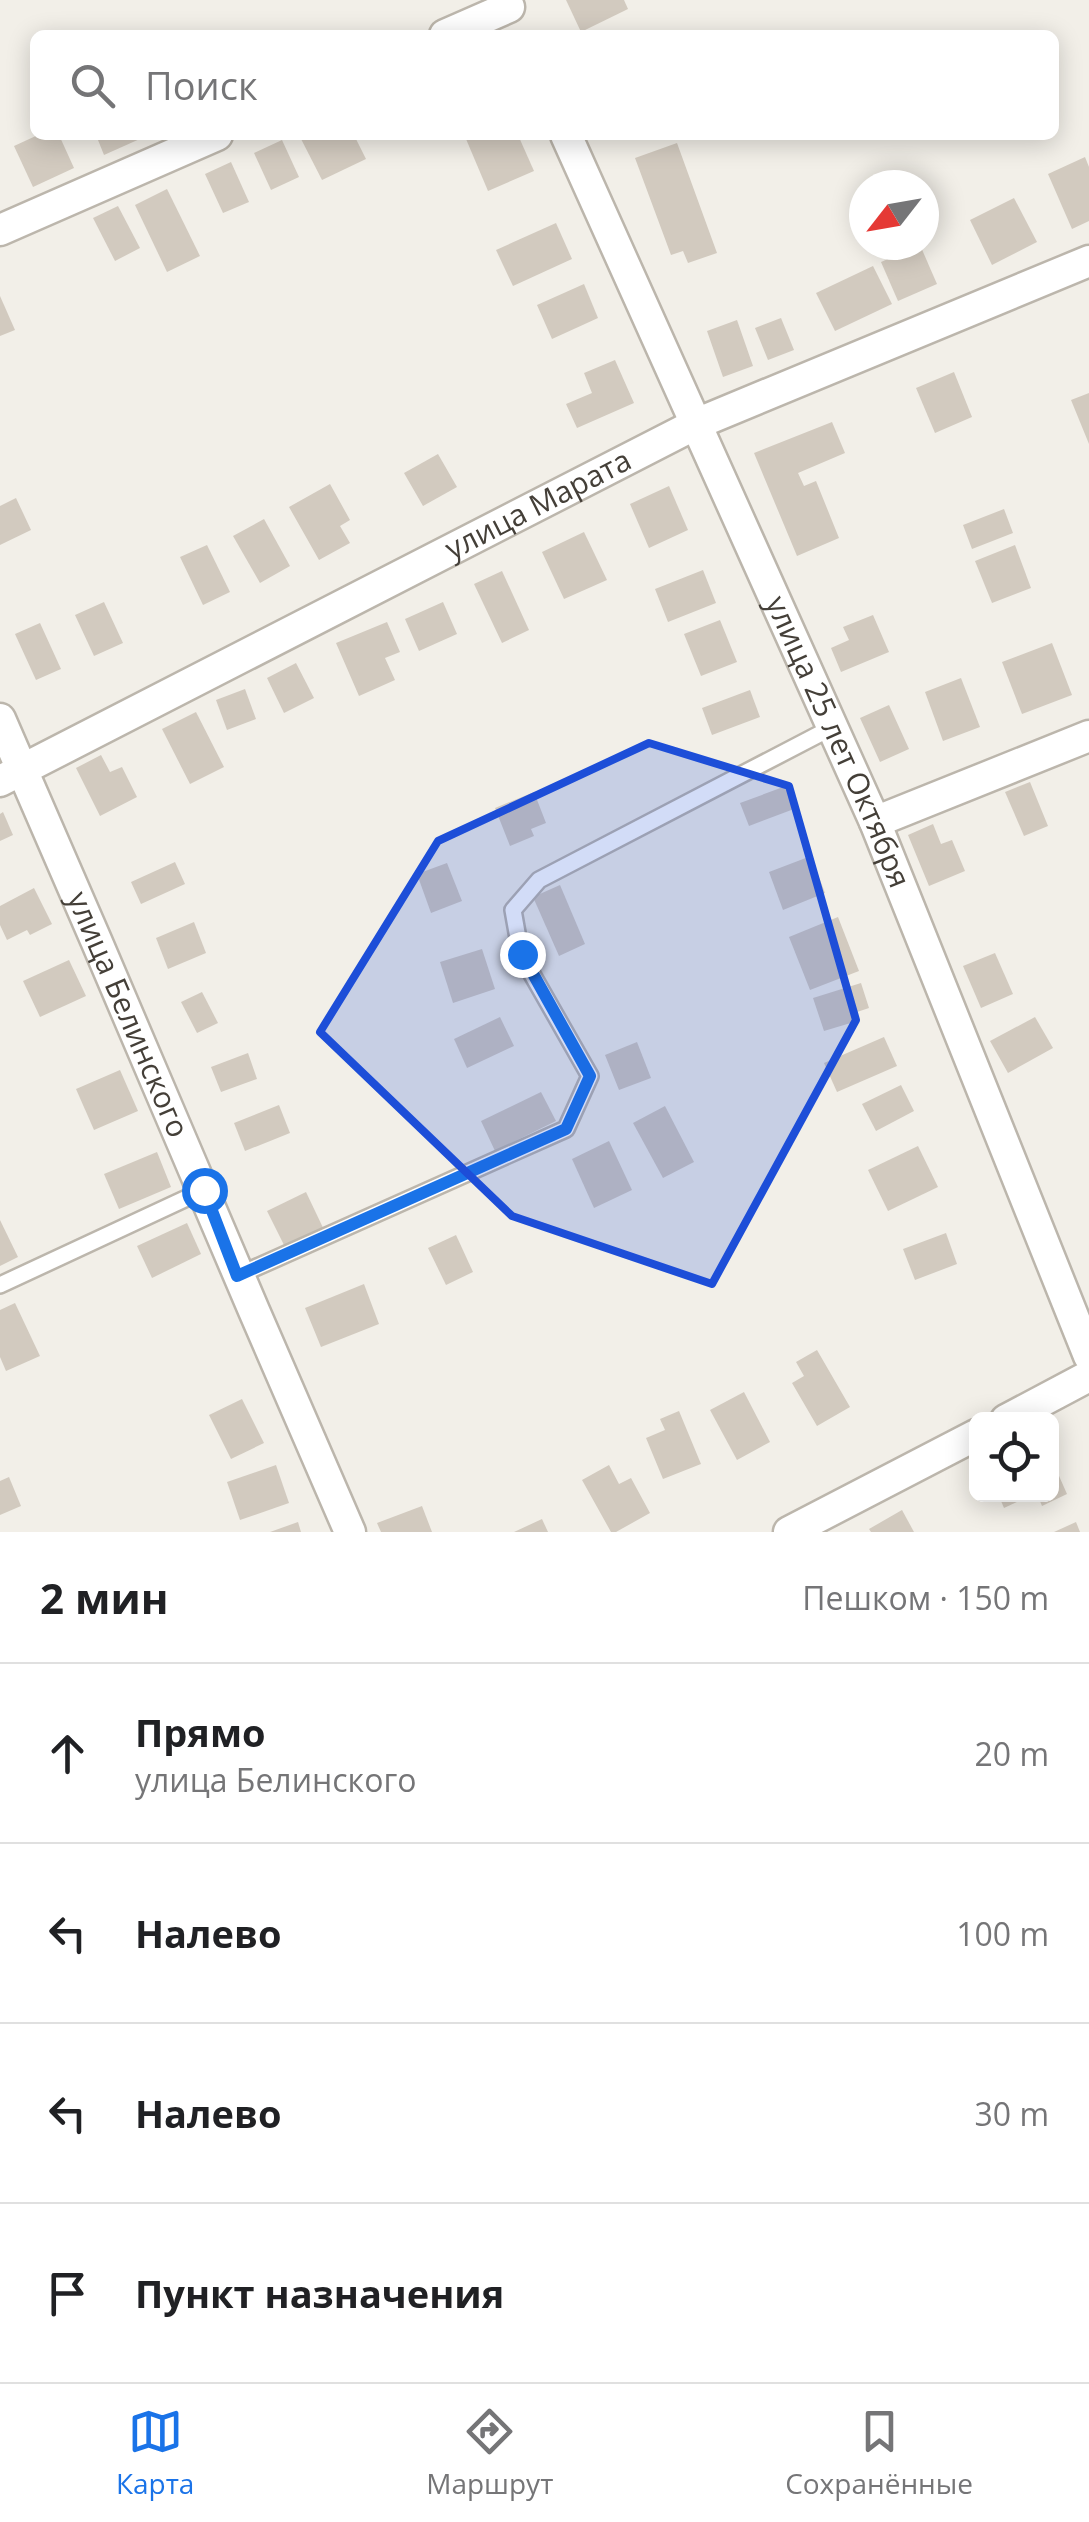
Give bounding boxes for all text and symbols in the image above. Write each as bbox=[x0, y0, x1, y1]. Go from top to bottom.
search box bbox=[30, 30, 1059, 140]
icon: search bbox=[65, 58, 120, 113]
text: Поиск bbox=[145, 59, 258, 111]
north arrow bbox=[849, 170, 939, 260]
street label: улица Марата bbox=[438, 439, 638, 568]
street label: улица 25 лет Октября bbox=[757, 589, 921, 893]
street label: улица Белинского bbox=[58, 885, 200, 1143]
route end bbox=[500, 932, 546, 978]
route start bbox=[182, 1168, 228, 1214]
map controls bbox=[969, 1412, 1059, 1502]
button: locate bbox=[969, 1412, 1059, 1502]
text: 2 мин bbox=[40, 1569, 168, 1626]
text: Пешком · 150 m bbox=[802, 1576, 1049, 1619]
text: Прямо bbox=[135, 1706, 266, 1758]
icon: ahead bbox=[40, 1726, 95, 1781]
text: 20 m bbox=[974, 1732, 1049, 1775]
text: улица Белинского bbox=[135, 1758, 416, 1801]
icon: left bbox=[40, 1906, 95, 1961]
text: Налево bbox=[135, 1907, 281, 1959]
text: 100 m bbox=[956, 1912, 1049, 1955]
icon: left bbox=[40, 2086, 95, 2141]
text: Налево bbox=[135, 2087, 281, 2139]
text: 30 m bbox=[974, 2092, 1049, 2135]
icon: arrive bbox=[40, 2266, 95, 2321]
text: Пункт назначения bbox=[135, 2267, 504, 2319]
tab: Карта bbox=[116, 2404, 194, 2502]
tab: Маршрут bbox=[426, 2404, 553, 2502]
tab: Сохранённые bbox=[785, 2404, 973, 2502]

